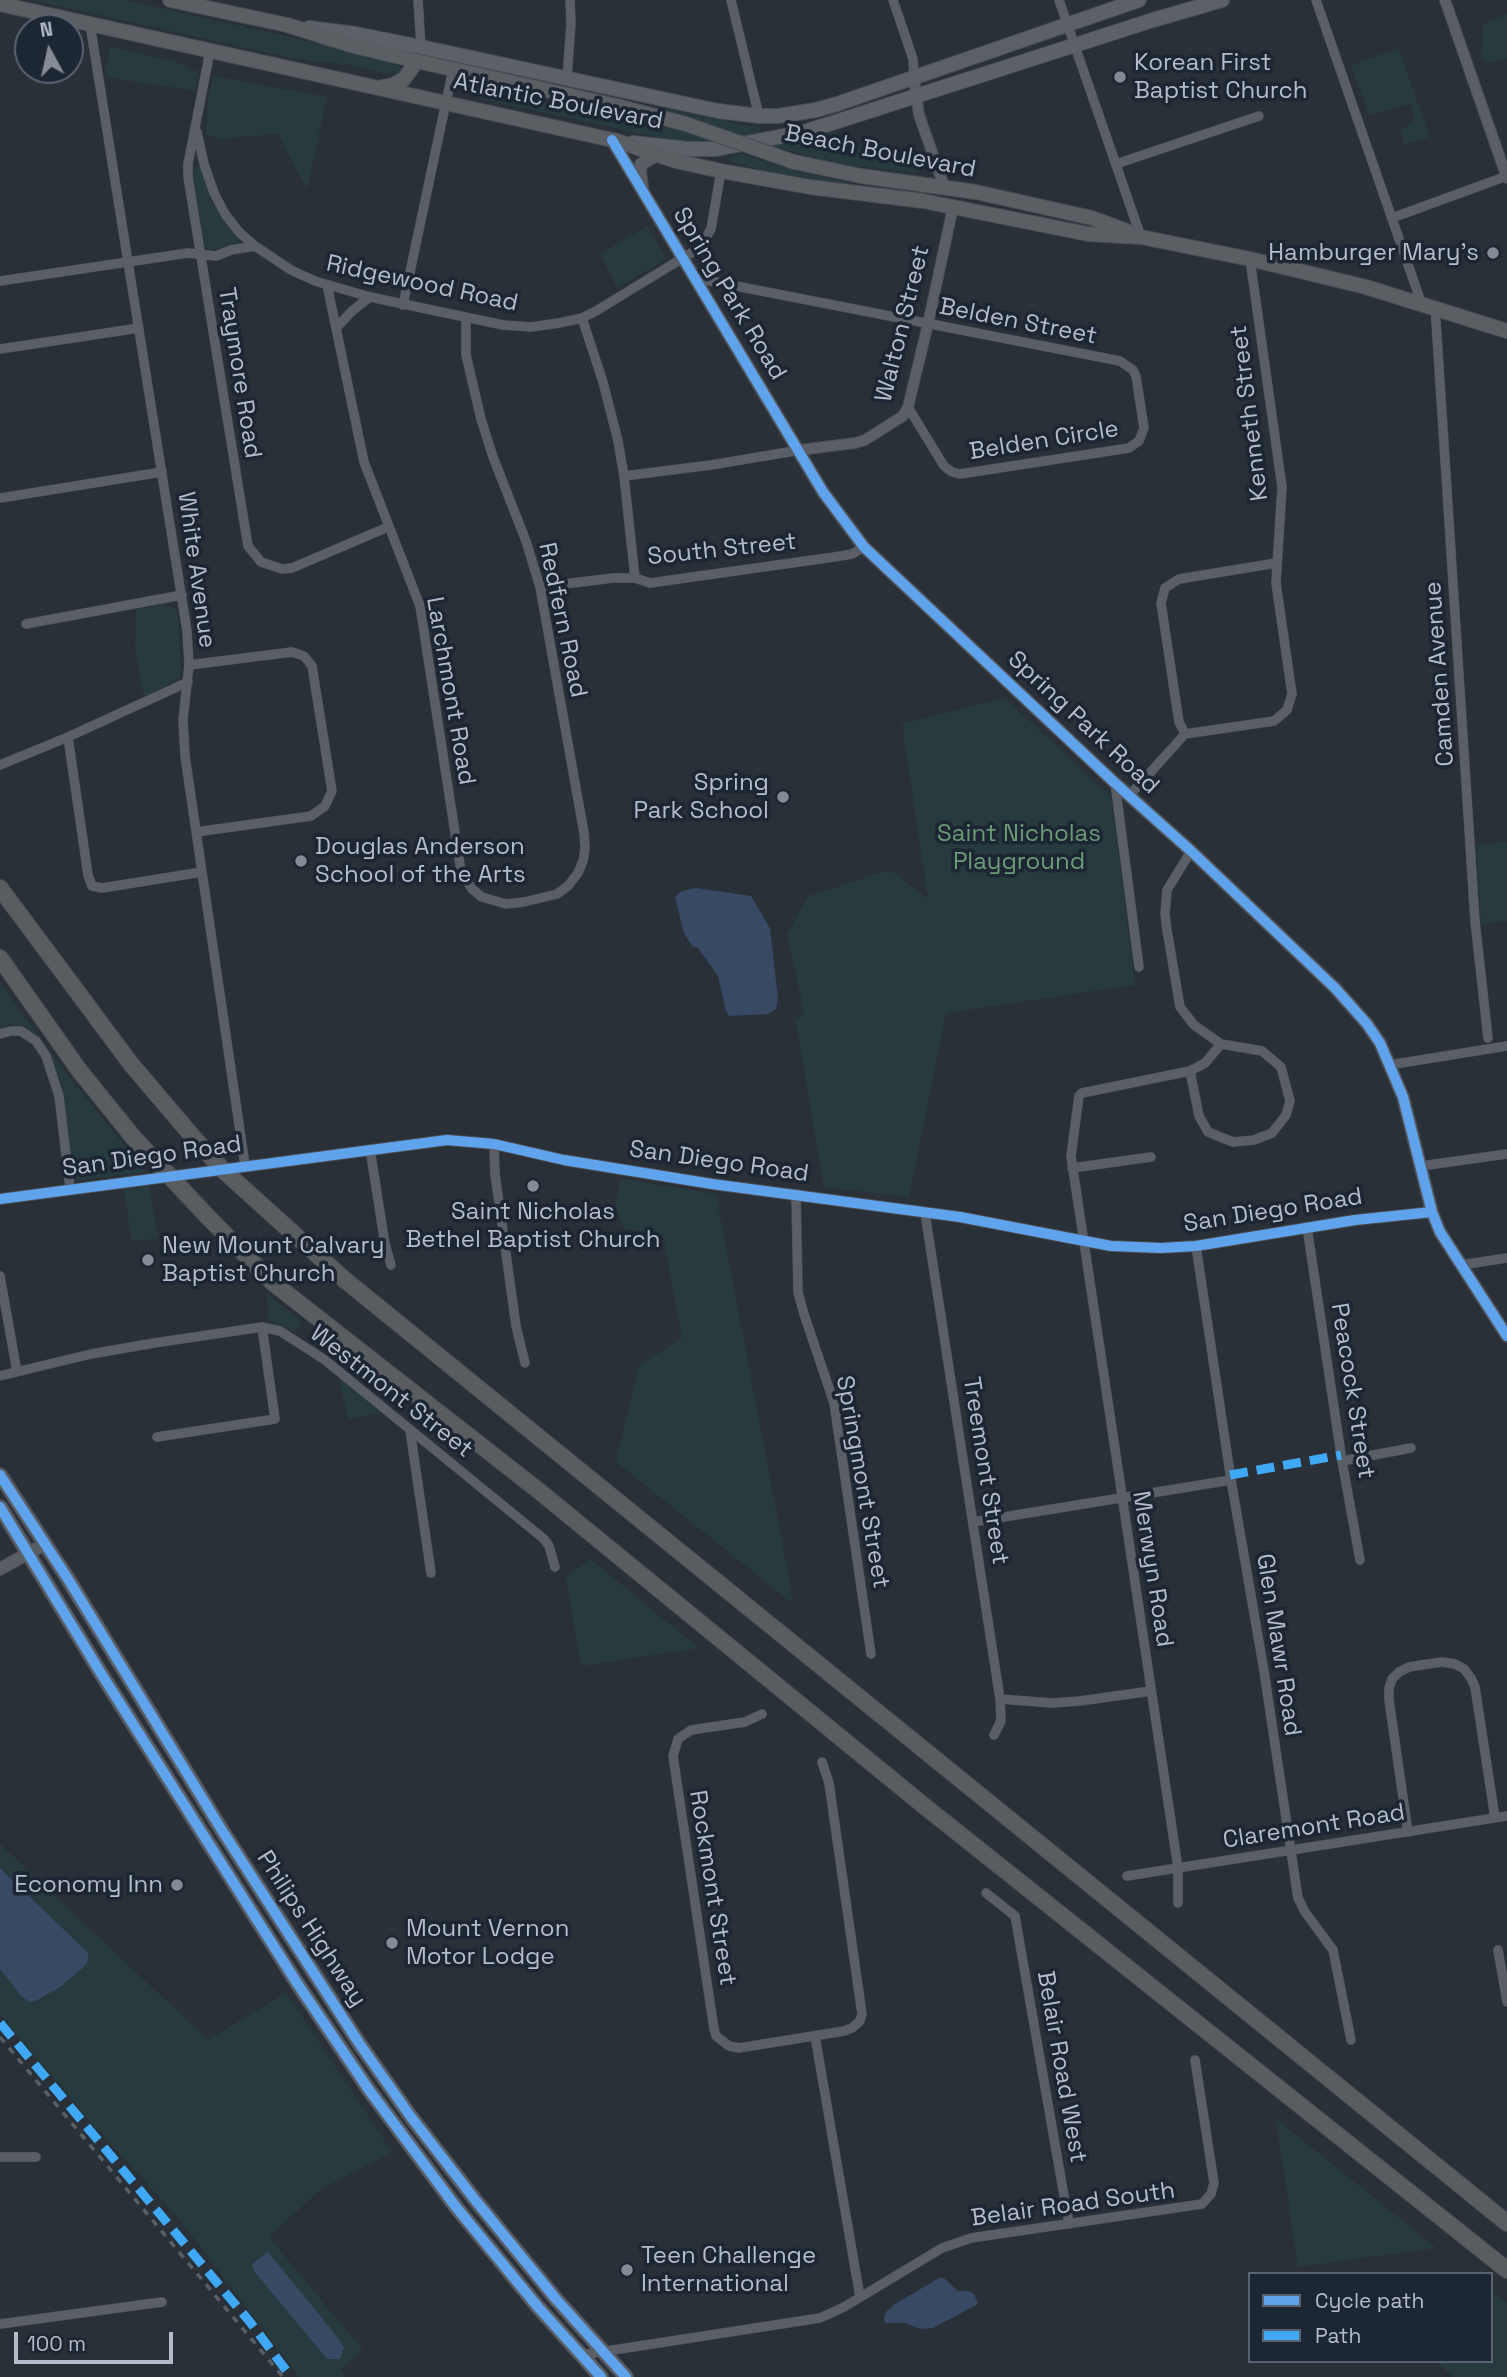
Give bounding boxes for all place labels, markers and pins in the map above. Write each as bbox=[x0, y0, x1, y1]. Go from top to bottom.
place label: Korean First Baptist Church bbox=[1134, 49, 1307, 105]
marker: Korean First Baptist Church bbox=[1112, 69, 1128, 85]
place label: Hamburger Mary's bbox=[1268, 239, 1479, 267]
marker: Hamburger Mary's bbox=[1485, 245, 1501, 261]
place label: Spring Park School bbox=[634, 769, 769, 825]
marker: Spring Park School bbox=[775, 789, 791, 805]
place label: Douglas Anderson School of the Arts bbox=[315, 833, 526, 889]
marker: Douglas Anderson School of the Arts bbox=[293, 853, 309, 869]
marker: Saint Nicholas Bethel Baptist Church bbox=[525, 1178, 541, 1194]
place label: Saint Nicholas Bethel Baptist Church bbox=[405, 1198, 661, 1254]
place label: New Mount Calvary Baptist Church bbox=[162, 1232, 384, 1288]
marker: New Mount Calvary Baptist Church bbox=[140, 1252, 156, 1268]
place label: Economy Inn bbox=[14, 1871, 163, 1899]
marker: Economy Inn bbox=[169, 1877, 185, 1893]
place label: Mount Vernon Motor Lodge bbox=[406, 1915, 569, 1971]
marker: Mount Vernon Motor Lodge bbox=[384, 1935, 400, 1951]
place label: Teen Challenge International bbox=[641, 2242, 816, 2298]
marker: Teen Challenge International bbox=[619, 2262, 635, 2278]

